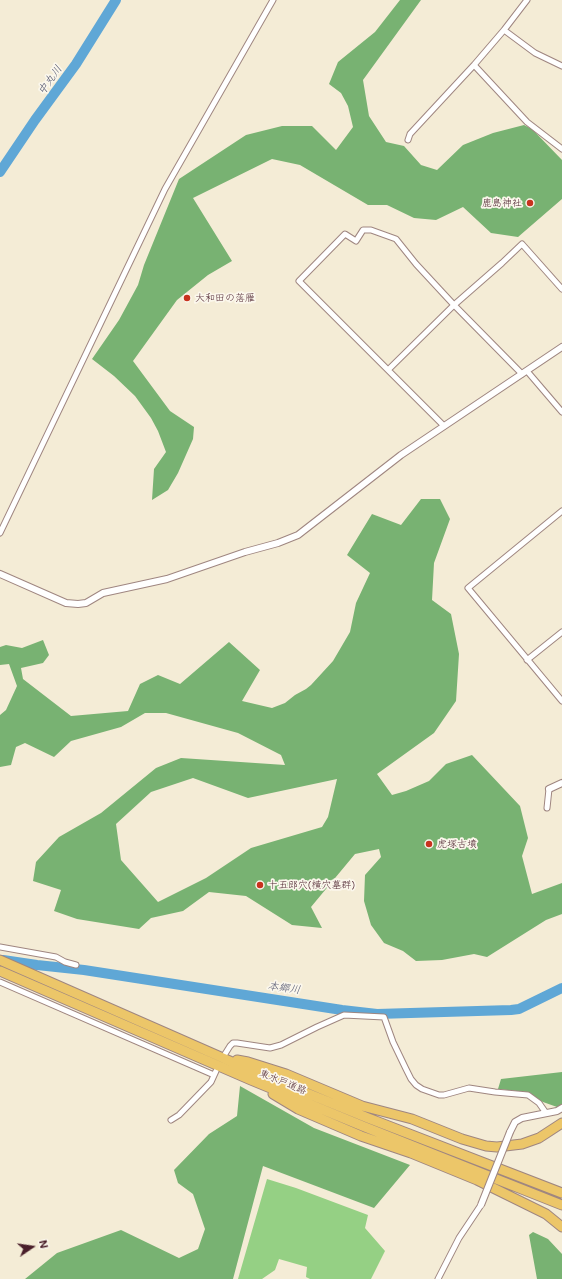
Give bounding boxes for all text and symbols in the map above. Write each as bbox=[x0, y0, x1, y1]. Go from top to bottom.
water label: 中丸川 bbox=[35, 63, 65, 97]
place label: 鹿島神社 bbox=[482, 197, 522, 209]
marker: 鹿島神社 bbox=[525, 198, 535, 208]
place label: 大和田の落雁 bbox=[195, 292, 255, 304]
marker: 大和田の落雁 bbox=[182, 293, 192, 303]
place label: 虎塚古墳 bbox=[437, 838, 477, 850]
marker: 虎塚古墳 bbox=[424, 839, 434, 849]
place label: 十五郎穴(横穴墓群) bbox=[268, 879, 355, 891]
marker: 十五郎穴(横穴墓群) bbox=[255, 880, 265, 890]
water label: 本郷川 bbox=[267, 979, 301, 997]
street label: 東水戸道路 bbox=[258, 1067, 308, 1097]
north arrow bbox=[12, 1227, 52, 1267]
text: N bbox=[36, 1238, 52, 1250]

